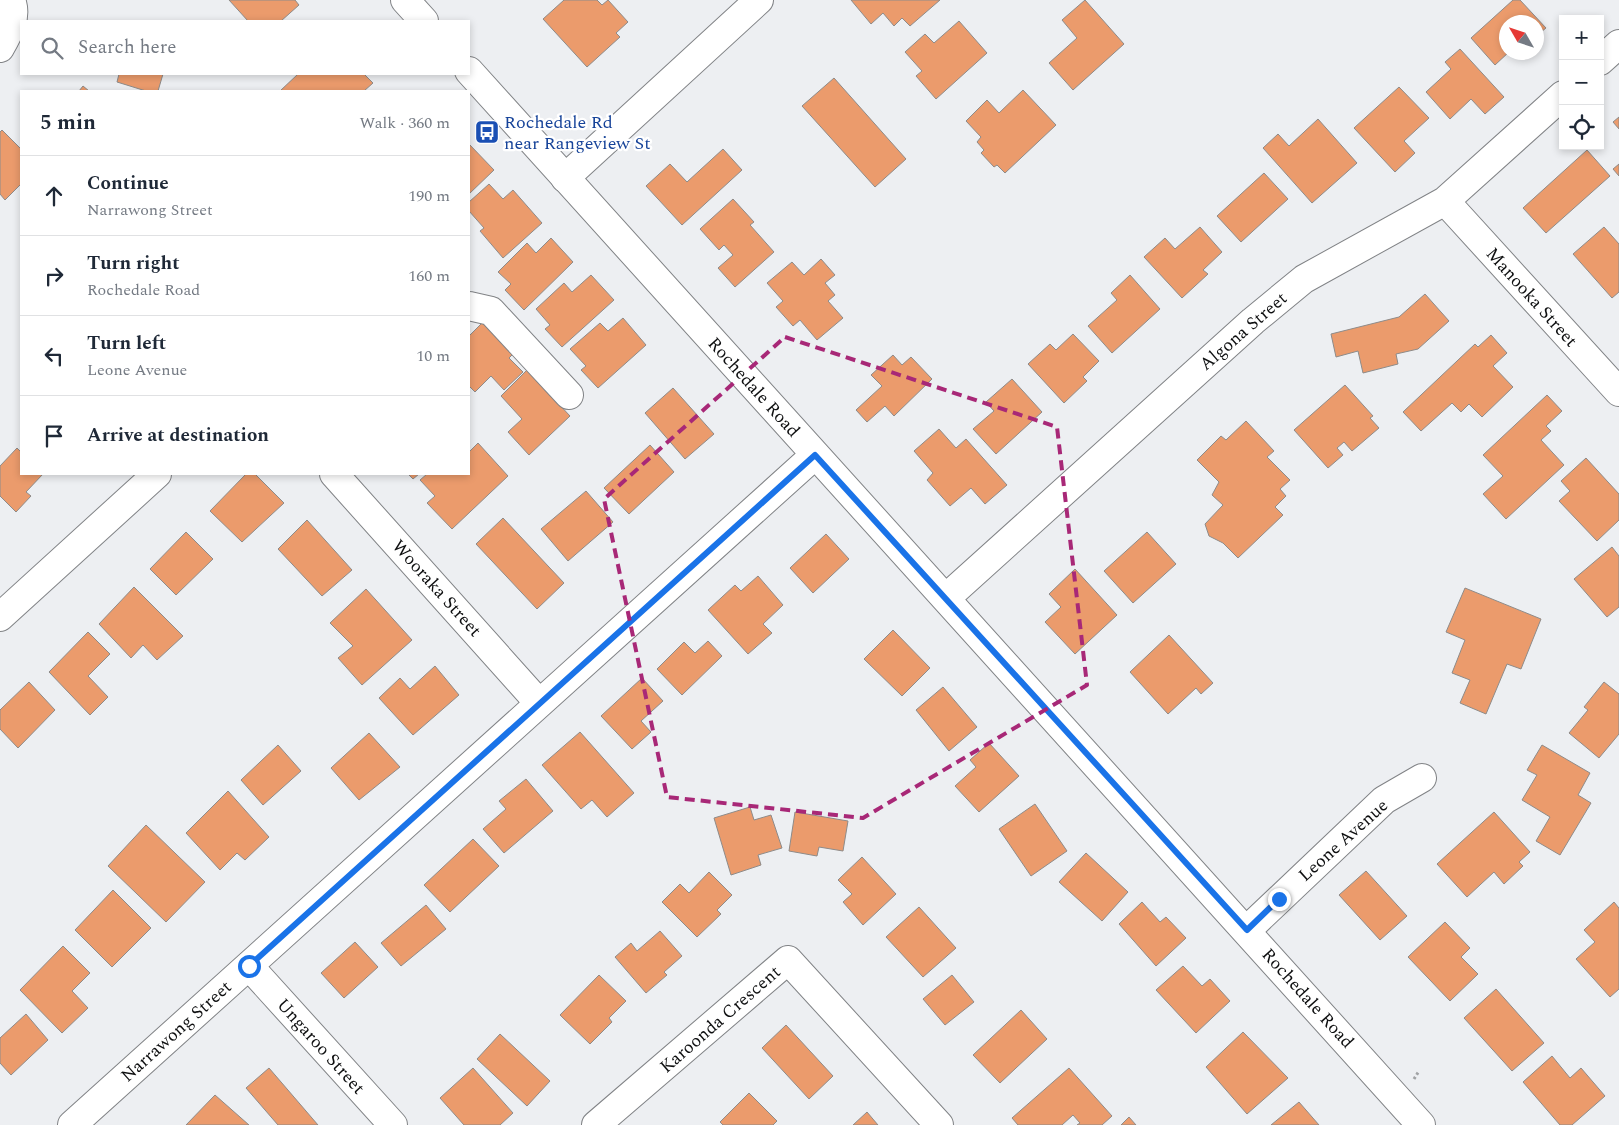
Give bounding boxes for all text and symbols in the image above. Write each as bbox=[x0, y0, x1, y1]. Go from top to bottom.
north arrow bbox=[1499, 15, 1544, 60]
map controls bbox=[1559, 15, 1604, 150]
button: + bbox=[1559, 15, 1604, 60]
search box bbox=[20, 20, 470, 75]
text: Search here bbox=[78, 33, 177, 62]
icon: search bbox=[38, 34, 66, 62]
button: − bbox=[1559, 60, 1604, 105]
button: locate bbox=[1559, 105, 1604, 150]
text: 5 min bbox=[40, 107, 96, 139]
place label: Rochedale Rd near Rangeview St bbox=[504, 109, 651, 157]
text: Walk · 360 m bbox=[359, 111, 450, 135]
bus stop icon: Rochedale Rd near Rangeview St bbox=[474, 119, 500, 145]
text: Continue bbox=[87, 169, 169, 198]
icon: ahead bbox=[40, 182, 68, 210]
text: 190 m bbox=[408, 184, 450, 208]
text: Narrawong Street bbox=[87, 198, 213, 222]
street label: Manooka Street bbox=[1479, 241, 1584, 353]
text: Turn right bbox=[87, 249, 180, 278]
icon: right bbox=[40, 262, 68, 290]
text: 160 m bbox=[408, 264, 450, 288]
text: Rochedale Road bbox=[87, 278, 200, 302]
street label: Algona Street bbox=[1193, 285, 1293, 377]
text: Turn left bbox=[87, 329, 166, 358]
street label: Rochedale Road bbox=[701, 331, 806, 444]
icon: left bbox=[40, 342, 68, 370]
text: 10 m bbox=[416, 344, 450, 368]
text: Leone Avenue bbox=[87, 358, 187, 382]
text: Arrive at destination bbox=[87, 421, 269, 450]
icon: arrive bbox=[40, 422, 68, 450]
street label: Wooraka Street bbox=[385, 534, 488, 643]
street label: Leone Avenue bbox=[1292, 793, 1394, 888]
route end bbox=[1268, 888, 1291, 911]
street label: Rochedale Road bbox=[1255, 942, 1360, 1055]
route start bbox=[238, 955, 261, 978]
street label: Karoonda Crescent bbox=[654, 959, 787, 1080]
street label: Narrawong Street bbox=[115, 974, 238, 1089]
street label: Ungaroo Street bbox=[270, 992, 371, 1100]

